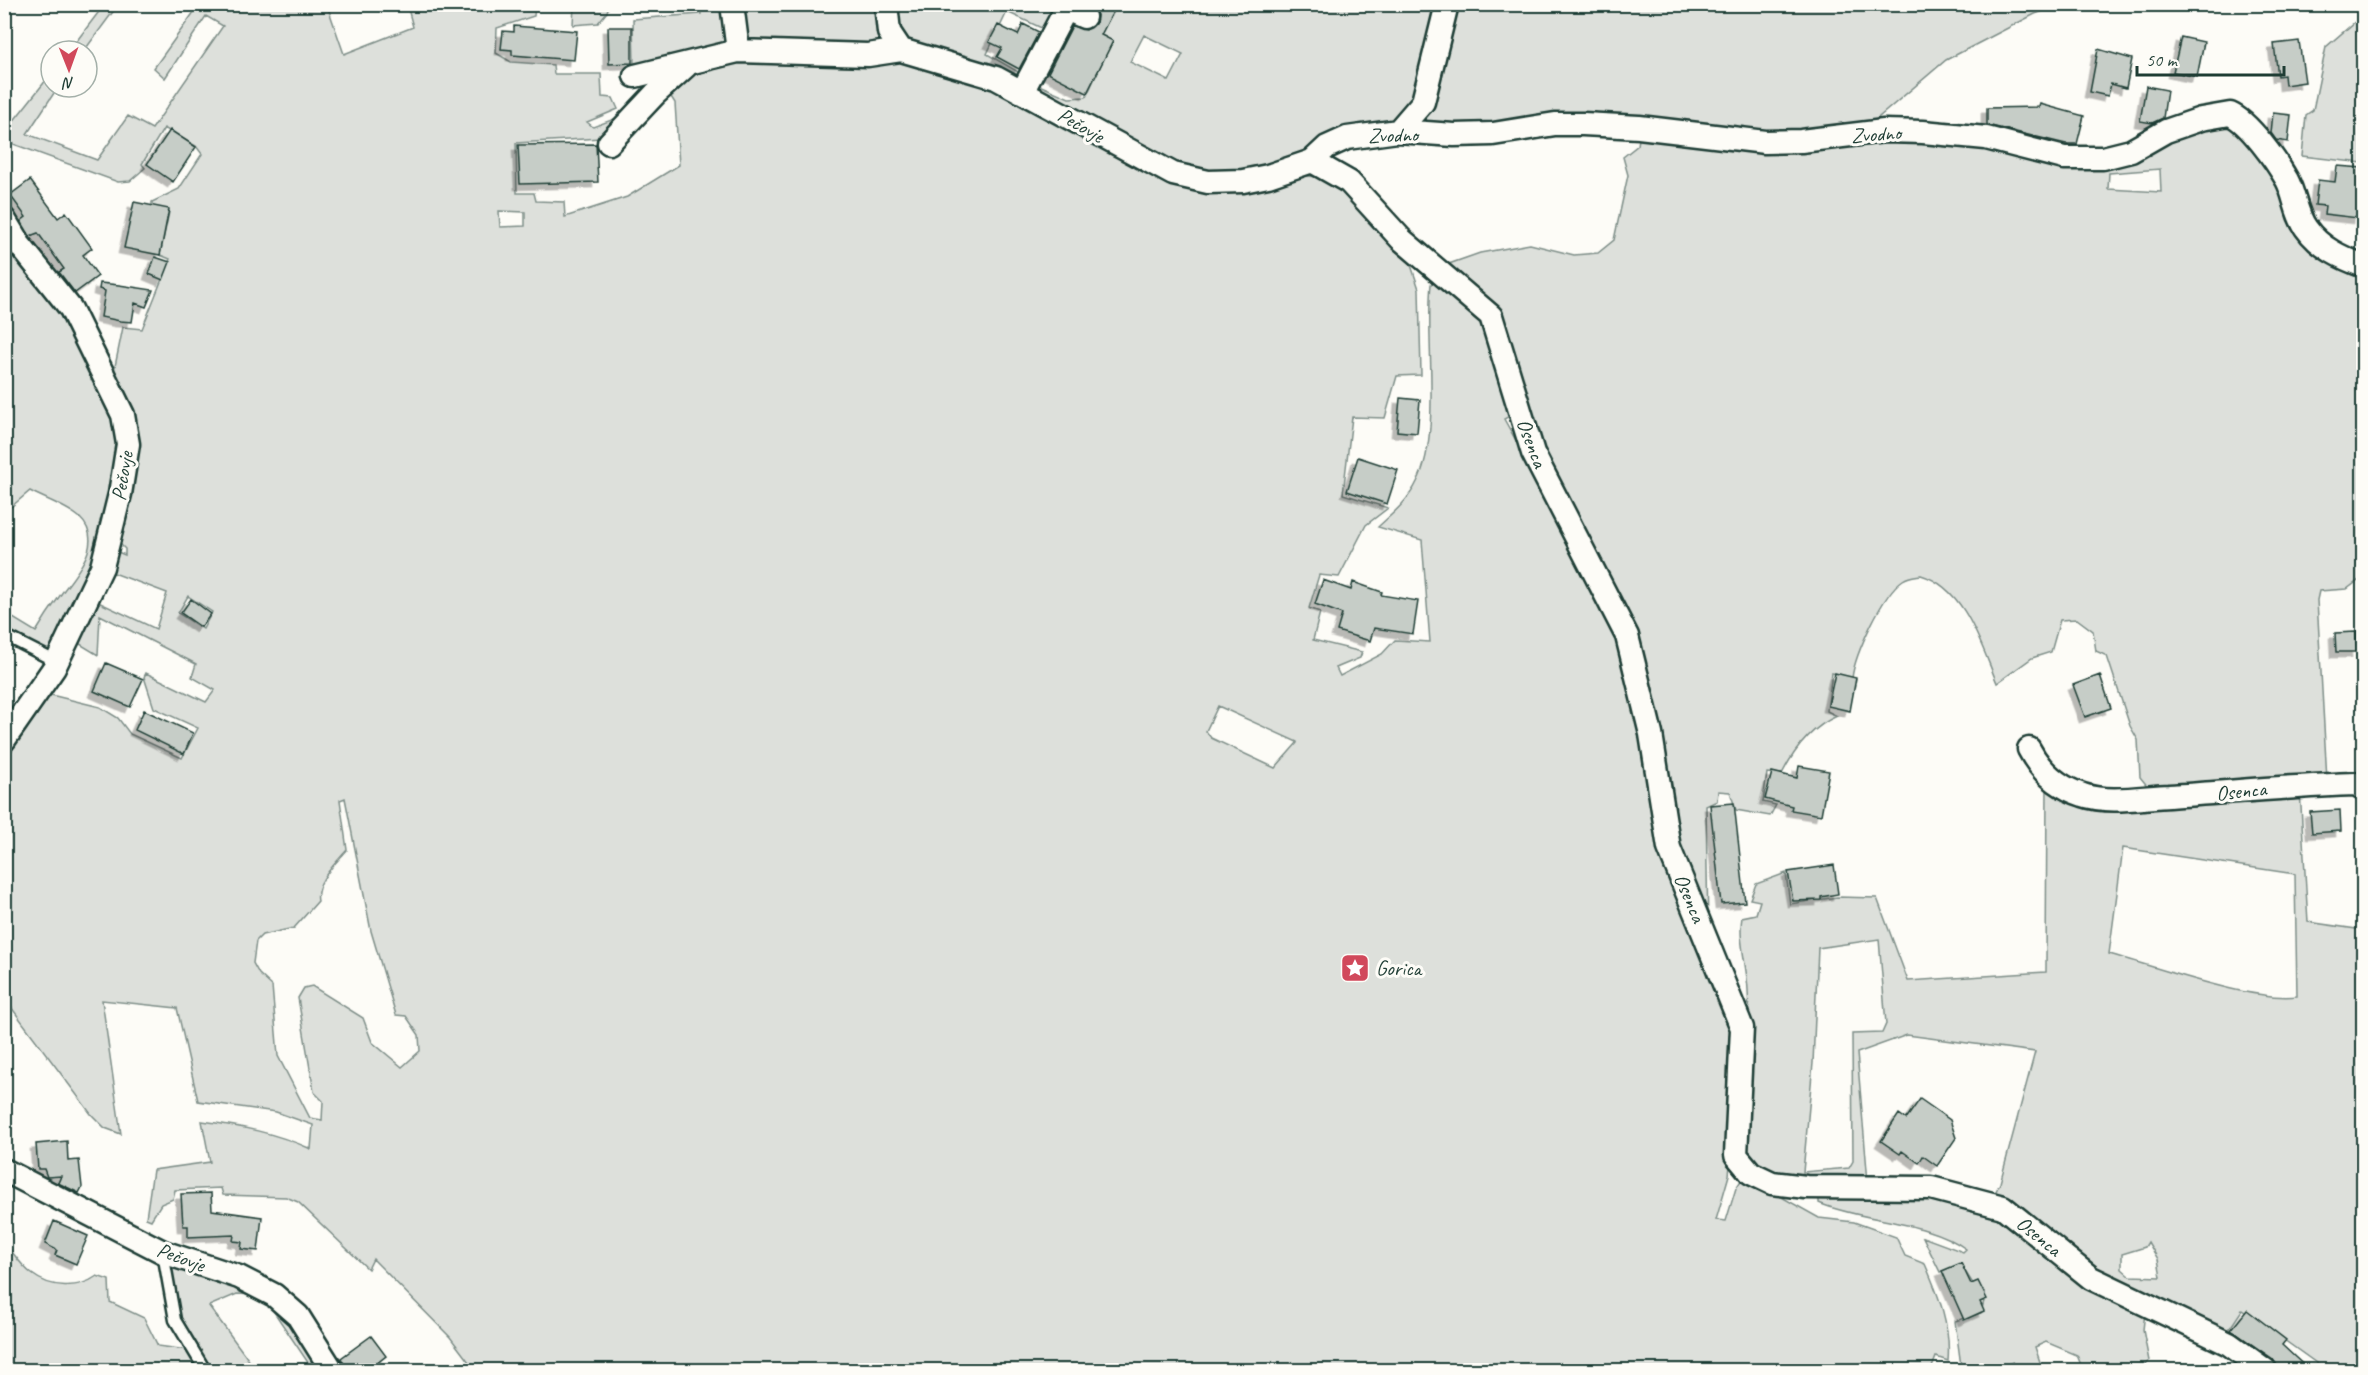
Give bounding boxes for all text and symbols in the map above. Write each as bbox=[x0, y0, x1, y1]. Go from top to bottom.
north arrow bbox=[39, 39, 99, 99]
scale bar bbox=[2137, 39, 2284, 77]
text: 50 m bbox=[2146, 49, 2179, 71]
text: N bbox=[61, 73, 74, 93]
street label: Pečovje bbox=[1053, 101, 1110, 149]
street label: Zvodno bbox=[1850, 119, 1904, 149]
street label: Zvodno bbox=[1368, 121, 1421, 149]
street label: Osenca bbox=[1511, 415, 1554, 473]
street label: Pečovje bbox=[105, 449, 139, 502]
street label: Osenca bbox=[2215, 775, 2269, 807]
street label: Osenca bbox=[1668, 870, 1712, 928]
place icon: Gorica bbox=[1339, 952, 1371, 984]
place label: Gorica bbox=[1376, 955, 1423, 981]
street label: Osenca bbox=[2011, 1210, 2068, 1263]
street label: Pečovje bbox=[153, 1236, 210, 1278]

